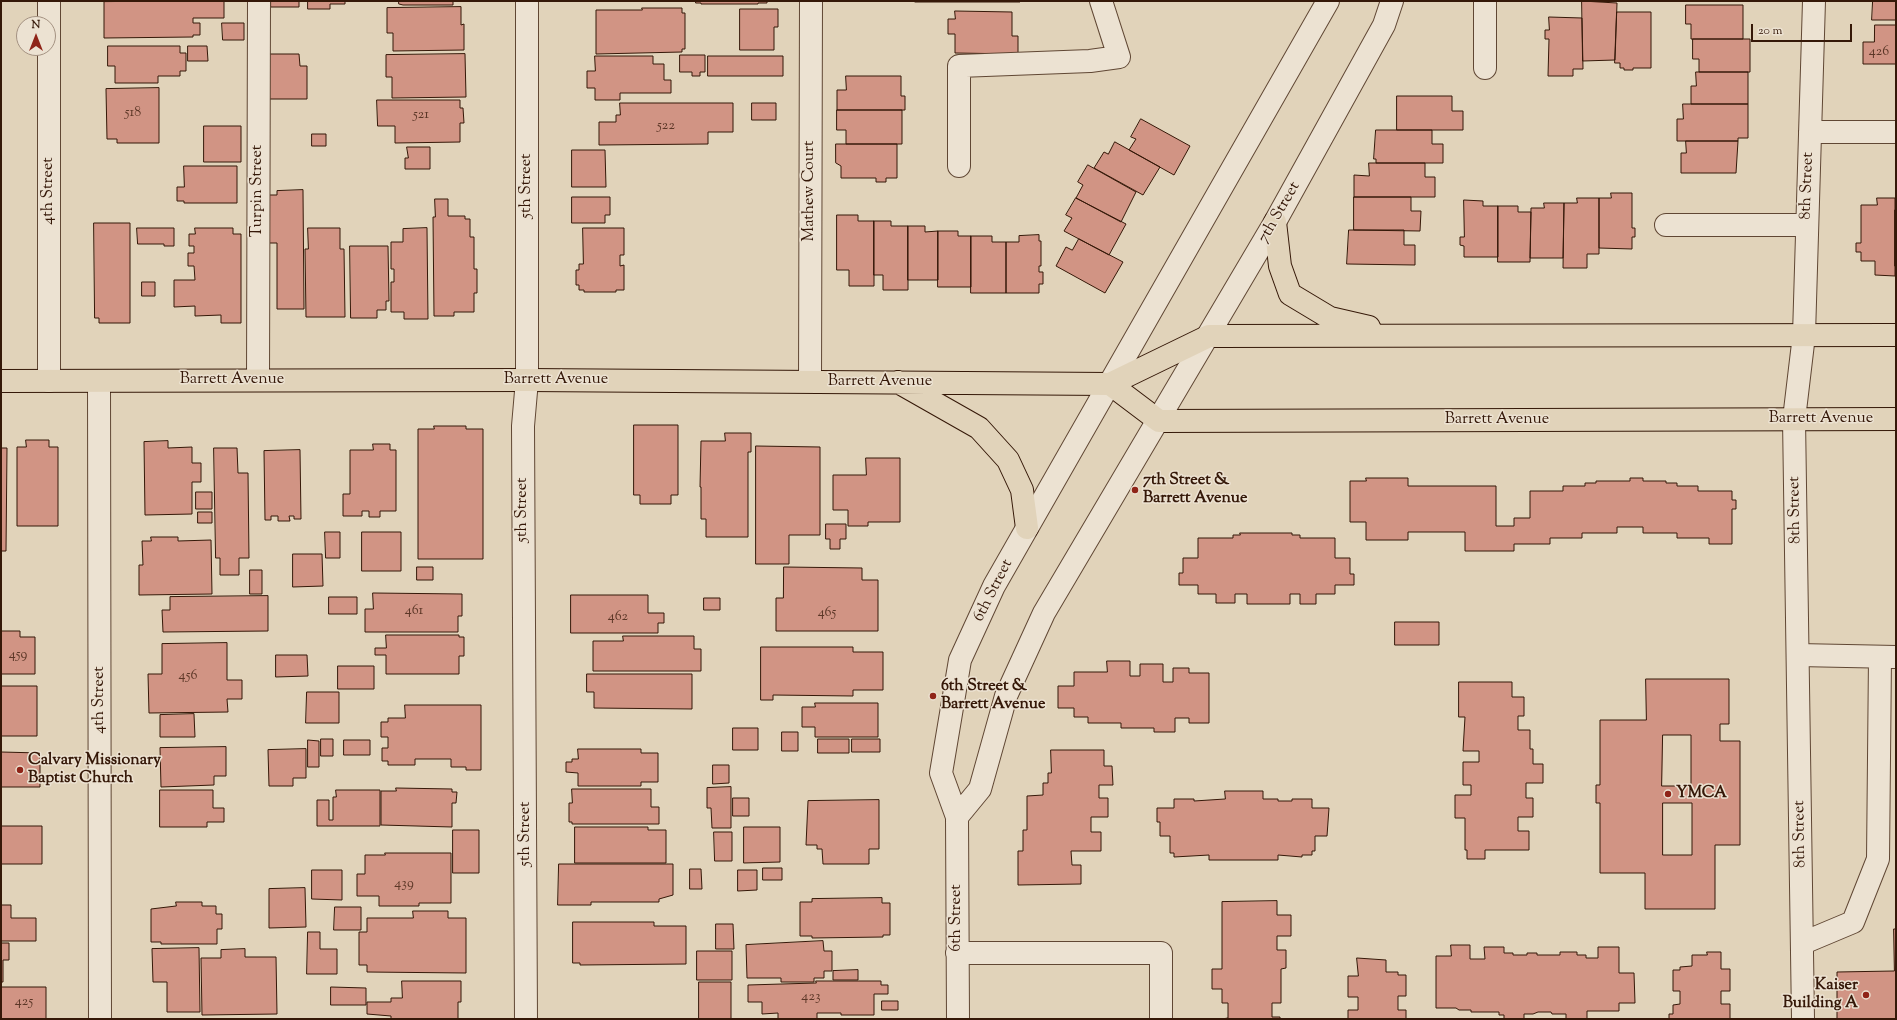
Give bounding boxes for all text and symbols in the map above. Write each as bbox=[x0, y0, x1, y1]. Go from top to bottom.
north arrow bbox=[16, 16, 56, 56]
scale bar bbox=[1753, 16, 1854, 42]
text: N bbox=[32, 17, 40, 33]
text: 20 m bbox=[1758, 22, 1782, 40]
house number: 426 bbox=[1869, 45, 1889, 61]
house number: 518 bbox=[125, 106, 141, 122]
house number: 521 bbox=[413, 108, 429, 124]
house number: 522 bbox=[657, 119, 675, 135]
street label: Mathew Court bbox=[800, 140, 820, 242]
street label: Turpin Street bbox=[248, 145, 268, 237]
street label: 8th Street bbox=[1797, 152, 1819, 220]
street label: 5th Street bbox=[517, 153, 537, 219]
street label: 4th Street bbox=[39, 157, 59, 225]
street label: 7th Street bbox=[1255, 179, 1305, 247]
street label: Barrett Avenue bbox=[180, 370, 284, 390]
street label: Barrett Avenue bbox=[504, 370, 608, 390]
street label: Barrett Avenue bbox=[828, 372, 932, 392]
street label: Barrett Avenue bbox=[1769, 409, 1873, 429]
street label: Barrett Avenue bbox=[1445, 410, 1549, 430]
place label: 7th Street & Barrett Avenue bbox=[1143, 471, 1247, 509]
street label: 8th Street bbox=[1786, 476, 1806, 544]
street label: 5th Street bbox=[513, 477, 533, 543]
marker: 7th Street & Barrett Avenue bbox=[1130, 485, 1140, 495]
street label: 6th Street bbox=[970, 557, 1018, 625]
house number: 461 bbox=[405, 604, 423, 620]
house number: 465 bbox=[818, 606, 836, 622]
house number: 462 bbox=[608, 610, 628, 626]
house number: 459 bbox=[9, 648, 27, 664]
street label: 4th Street bbox=[90, 666, 110, 734]
house number: 456 bbox=[179, 669, 197, 685]
place label: 6th Street & Barrett Avenue bbox=[941, 677, 1045, 715]
marker: 6th Street & Barrett Avenue bbox=[928, 691, 938, 701]
place label: Calvary Missionary Baptist Church bbox=[28, 751, 161, 789]
marker: Calvary Missionary Baptist Church bbox=[15, 765, 25, 775]
place label: YMCA bbox=[1676, 784, 1727, 804]
marker: YMCA bbox=[1663, 789, 1673, 799]
street label: 8th Street bbox=[1791, 800, 1811, 868]
street label: 5th Street bbox=[516, 801, 536, 867]
house number: 439 bbox=[394, 877, 414, 893]
street label: 6th Street bbox=[947, 884, 967, 952]
place label: Kaiser Building A bbox=[1783, 976, 1858, 1014]
house number: 423 bbox=[801, 990, 821, 1006]
marker: Kaiser Building A bbox=[1861, 990, 1871, 1000]
house number: 425 bbox=[15, 995, 33, 1011]

